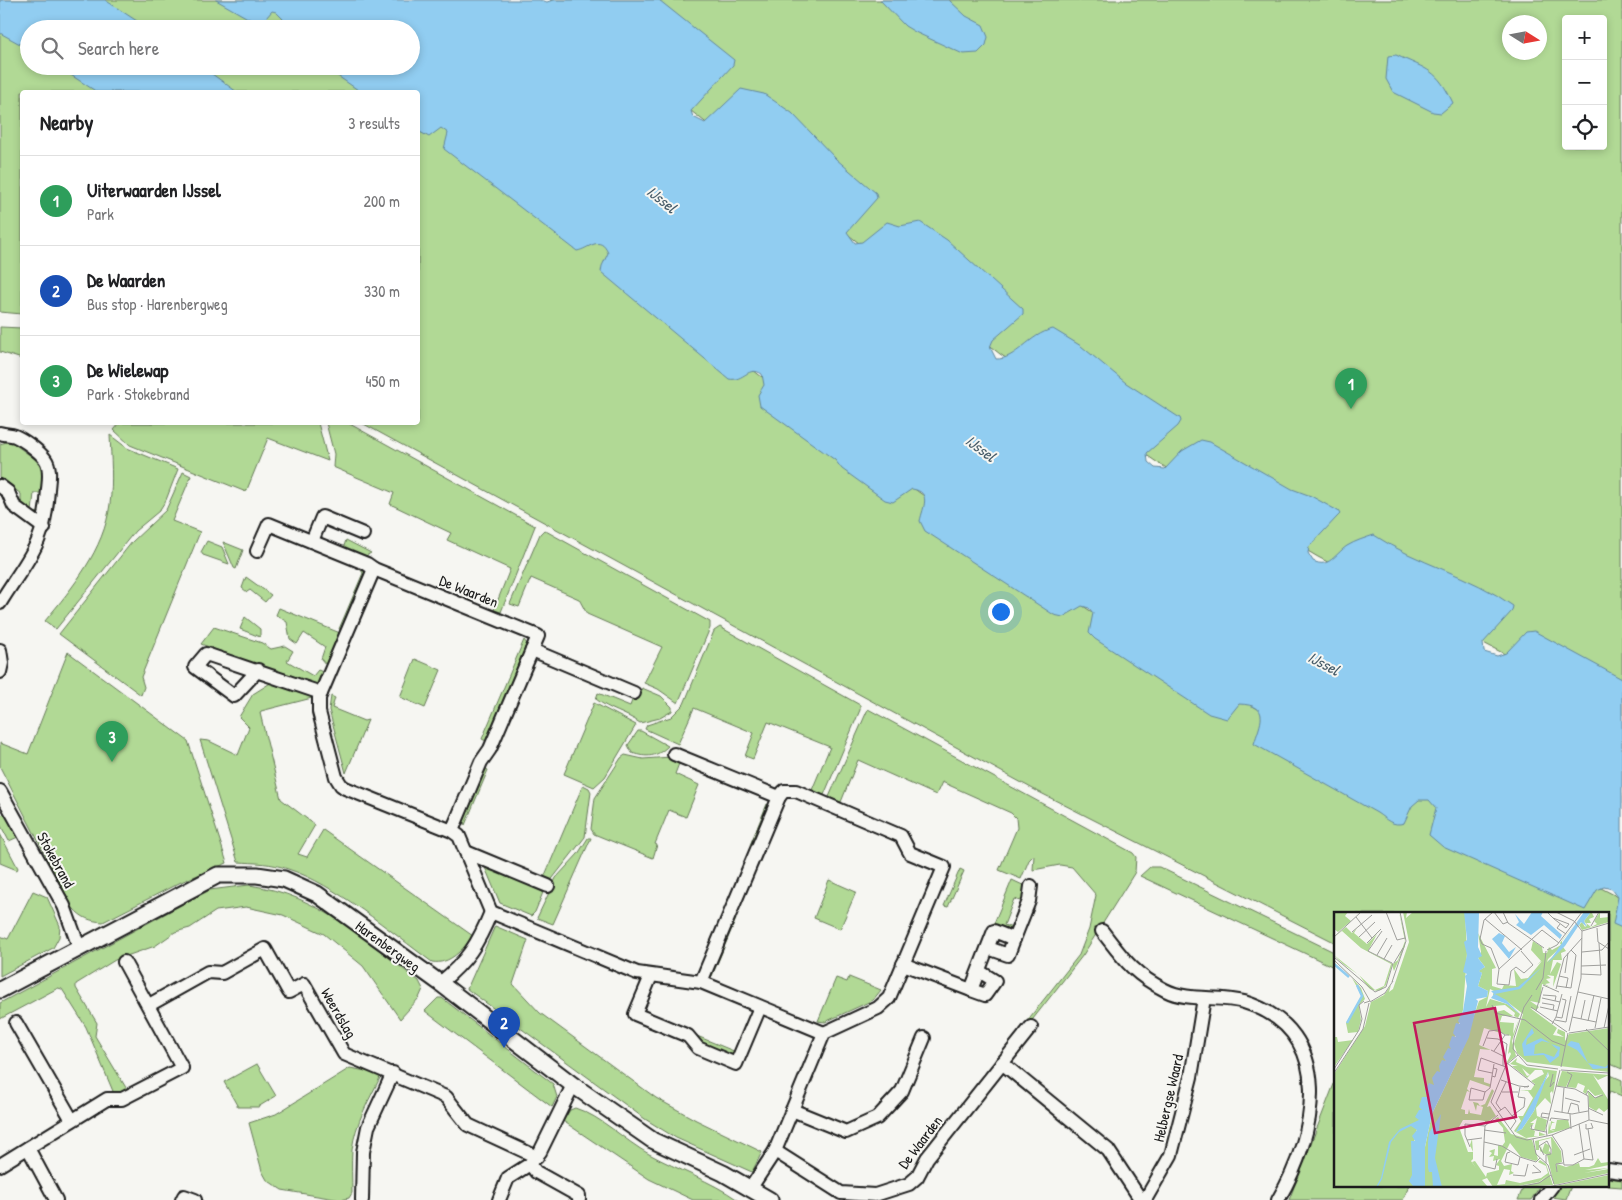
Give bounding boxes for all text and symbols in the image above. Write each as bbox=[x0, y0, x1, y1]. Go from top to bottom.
north arrow bbox=[1502, 15, 1547, 60]
map controls bbox=[1562, 15, 1607, 150]
button: + bbox=[1562, 15, 1607, 60]
search box bbox=[20, 20, 420, 75]
icon: search bbox=[38, 34, 66, 62]
text: Search here bbox=[78, 35, 159, 61]
button: − bbox=[1562, 60, 1607, 105]
button: locate bbox=[1562, 105, 1607, 150]
text: Nearby bbox=[40, 108, 93, 137]
text: 3 results bbox=[348, 112, 400, 134]
text: Uiterwaarden IJssel bbox=[87, 177, 221, 203]
water label: IJssel bbox=[642, 180, 682, 218]
text: 1 bbox=[53, 190, 59, 212]
text: 200 m bbox=[364, 190, 400, 212]
text: Park bbox=[87, 203, 114, 225]
text: De Waarden bbox=[87, 267, 165, 293]
text: 2 bbox=[52, 280, 60, 302]
text: 330 m bbox=[364, 280, 400, 302]
text: Bus stop · Harenbergweg bbox=[87, 293, 228, 315]
text: De Wielewap bbox=[87, 357, 168, 383]
pin: 1 bbox=[1335, 368, 1367, 409]
text: 3 bbox=[52, 370, 60, 392]
text: 450 m bbox=[366, 370, 400, 392]
text: Park · Stokebrand bbox=[87, 383, 189, 405]
water label: IJssel bbox=[961, 429, 1001, 467]
street label: De Waarden bbox=[436, 570, 502, 612]
your location bbox=[988, 599, 1014, 625]
water label: IJssel bbox=[1304, 646, 1344, 681]
pin: 3 bbox=[96, 721, 128, 762]
street label: Stokebrand bbox=[32, 828, 80, 892]
inset map bbox=[1334, 912, 1610, 1188]
street label: Harenbergweg bbox=[351, 915, 425, 977]
street label: Weerdslag bbox=[316, 984, 362, 1042]
pin: 2 bbox=[488, 1007, 520, 1048]
street label: Helbergse Waard bbox=[1148, 1052, 1188, 1144]
street label: De Waarden bbox=[893, 1111, 947, 1173]

